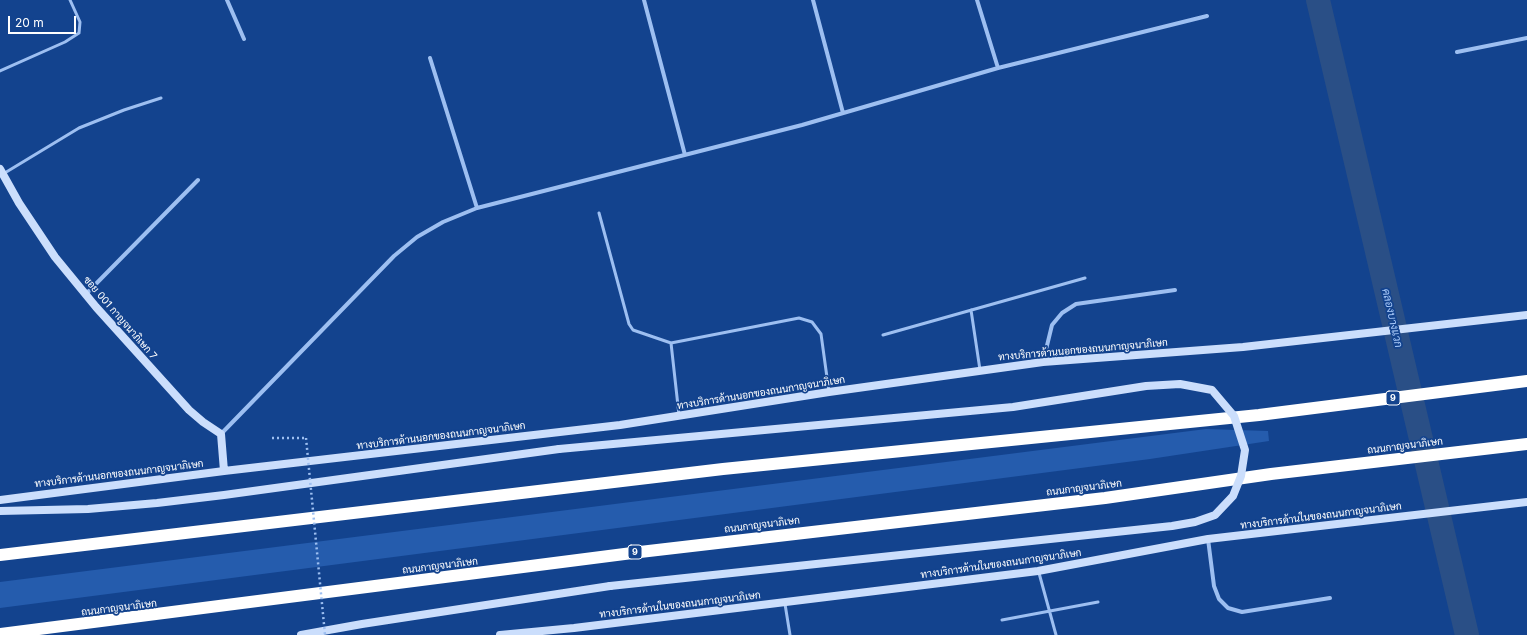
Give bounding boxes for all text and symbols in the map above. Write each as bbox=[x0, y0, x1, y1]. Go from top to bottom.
scale bar bbox=[10, 8, 78, 34]
text: 20 m bbox=[15, 15, 44, 30]
street label: ซอย 001 กาญจนาภิเษก 7 bbox=[81, 274, 159, 362]
water label: คลองบางแวก bbox=[1379, 287, 1405, 349]
street label: ทางบริการด้านนอกของถนนกาญจนาภิเษก bbox=[998, 337, 1168, 363]
street label: ทางบริการด้านนอกของถนนกาญจนาภิเษก bbox=[676, 374, 846, 412]
road number: 9 bbox=[1386, 391, 1400, 405]
street label: ทางบริการด้านนอกของถนนกาญจนาภิเษก bbox=[356, 420, 526, 452]
street label: ถนนกาญจนาภิเษก bbox=[1367, 435, 1443, 457]
street label: ทางบริการด้านนอกของถนนกาญจนาภิเษก bbox=[34, 458, 204, 490]
street label: ถนนกาญจนาภิเษก bbox=[1046, 477, 1122, 499]
street label: ทางบริการด้านในของถนนกาญจนาภิเษก bbox=[1240, 500, 1402, 532]
street label: ถนนกาญจนาภิเษก bbox=[724, 514, 800, 536]
road number: 9 bbox=[628, 545, 642, 559]
street label: ทางบริการด้านในของถนนกาญจนาภิเษก bbox=[920, 547, 1082, 581]
street label: ถนนกาญจนาภิเษก bbox=[402, 555, 478, 577]
street label: ทางบริการด้านในของถนนกาญจนาภิเษก bbox=[599, 589, 761, 621]
street label: ถนนกาญจนาภิเษก bbox=[81, 597, 157, 619]

